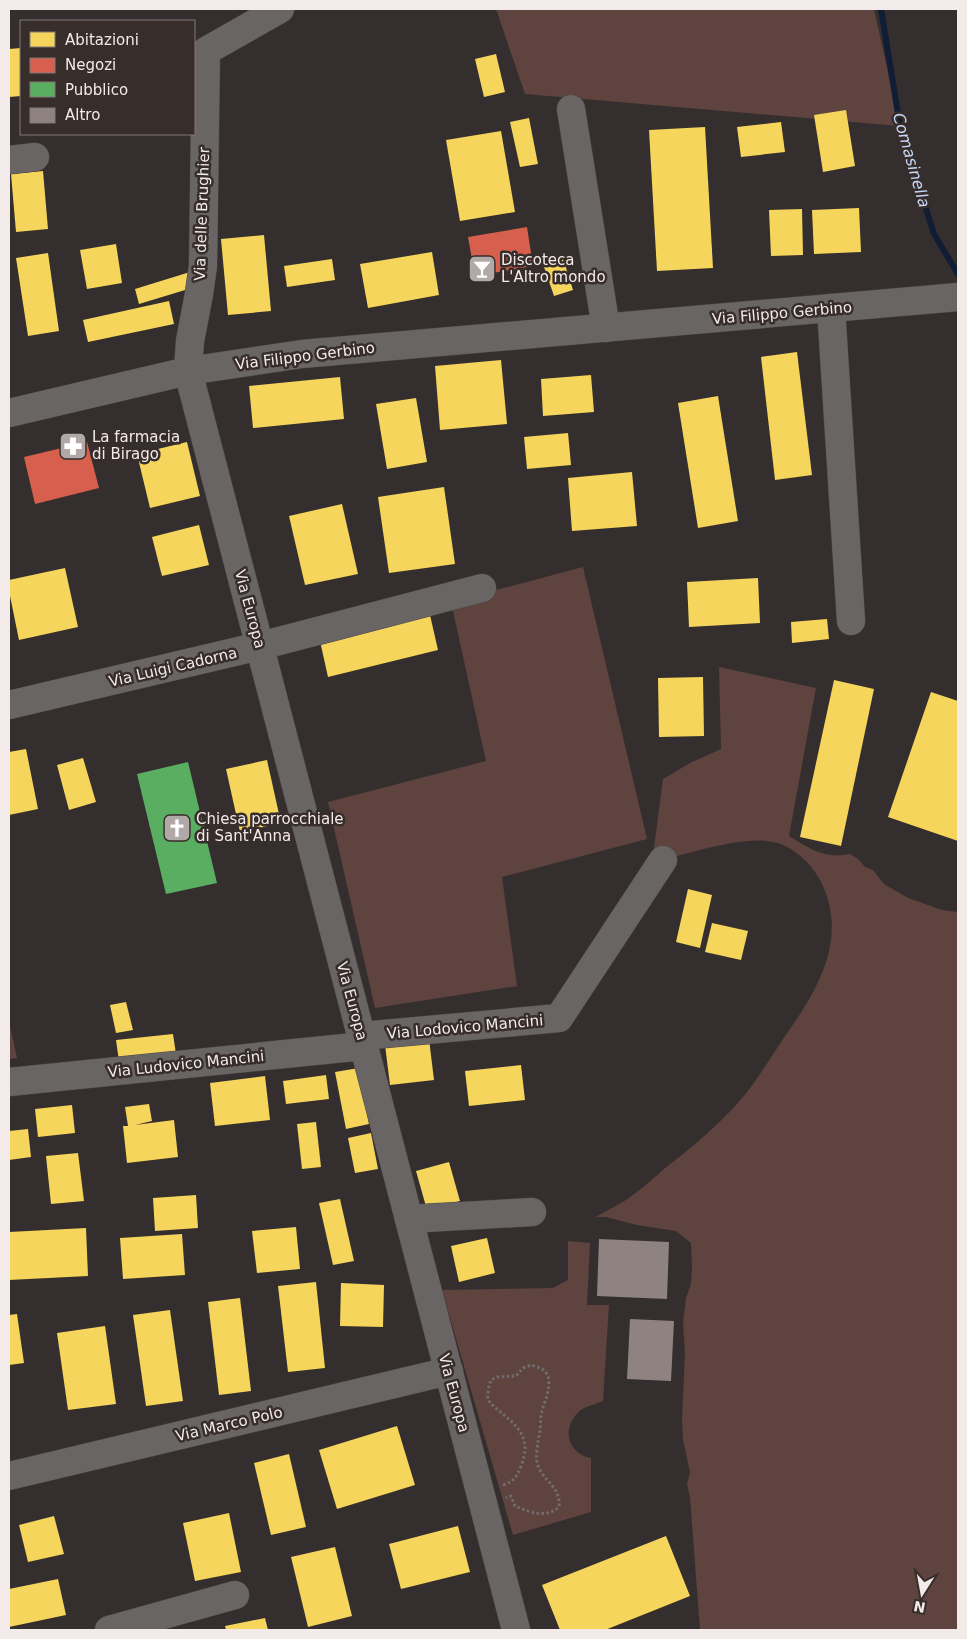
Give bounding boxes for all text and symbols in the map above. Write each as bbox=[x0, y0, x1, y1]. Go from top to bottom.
legend bbox=[20, 20, 195, 135]
text: Abitazioni bbox=[65, 31, 139, 49]
text: Negozi bbox=[65, 56, 116, 74]
text: Pubblico bbox=[65, 81, 128, 99]
text: Altro bbox=[65, 106, 100, 124]
water label: Comasinella bbox=[889, 111, 934, 210]
street label: Via delle Brughier bbox=[191, 146, 213, 281]
place label: Discoteca L'Altro mondo bbox=[501, 251, 606, 286]
bar icon: Discoteca L'Altro mondo bbox=[467, 254, 497, 284]
street label: Via Filippo Gerbino bbox=[711, 298, 853, 328]
street label: Via Filippo Gerbino bbox=[234, 339, 376, 373]
place label: La farmacia di Birago bbox=[92, 428, 180, 463]
pharmacy icon: La farmacia di Birago bbox=[58, 431, 88, 461]
street label: Via Europa bbox=[231, 568, 269, 650]
street label: Via Luigi Cadorna bbox=[107, 643, 239, 691]
place label: Chiesa parrocchiale di Sant'Anna bbox=[196, 810, 344, 845]
church icon: Chiesa parrocchiale di Sant'Anna bbox=[162, 813, 192, 843]
street label: Via Europa bbox=[333, 960, 371, 1042]
street label: Via Lodovico Mancini bbox=[386, 1011, 544, 1043]
street label: Via Ludovico Mancini bbox=[107, 1047, 265, 1081]
street label: Via Europa bbox=[435, 1352, 473, 1434]
street label: Via Marco Polo bbox=[174, 1403, 284, 1445]
north arrow bbox=[897, 1569, 947, 1619]
text: N bbox=[912, 1598, 927, 1616]

